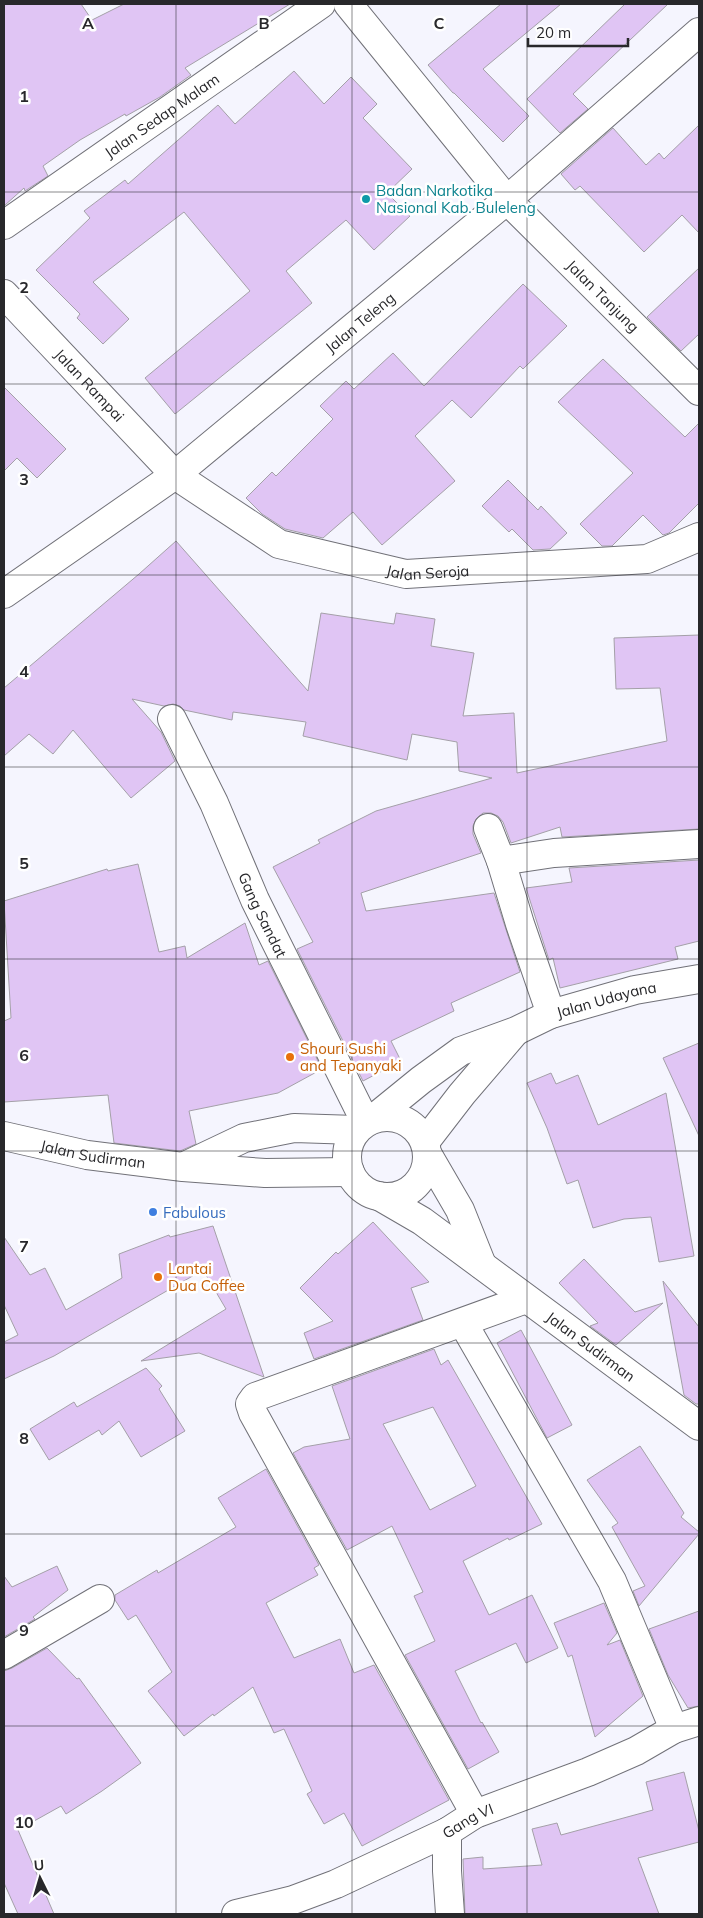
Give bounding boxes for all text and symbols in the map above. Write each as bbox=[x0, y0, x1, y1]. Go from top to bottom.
text: A bbox=[82, 13, 94, 33]
text: B bbox=[258, 13, 270, 33]
text: C bbox=[434, 13, 445, 33]
scale bar bbox=[528, 15, 628, 47]
text: 20 m bbox=[536, 23, 571, 42]
street label: Jalan Sedap Malam bbox=[101, 69, 222, 162]
text: 1 bbox=[19, 86, 29, 106]
place label: Badan Narkotika Nasional Kab. Buleleng bbox=[376, 181, 536, 217]
marker: Badan Narkotika Nasional Kab. Buleleng bbox=[360, 193, 372, 205]
street label: Jalan Tanjung bbox=[563, 255, 644, 336]
text: 2 bbox=[19, 277, 29, 297]
street label: Jalan Teleng bbox=[321, 288, 398, 357]
street label: Jalan Rampai bbox=[51, 344, 129, 425]
text: 3 bbox=[19, 469, 29, 489]
street label: Jalan Seroja bbox=[384, 560, 470, 584]
text: 4 bbox=[19, 661, 29, 681]
text: 5 bbox=[19, 853, 29, 873]
street label: Gang Sandat bbox=[235, 869, 292, 961]
street label: Jalan Udayana bbox=[554, 977, 658, 1022]
place label: Shouri Sushi and Tepanyaki bbox=[300, 1039, 402, 1075]
text: 6 bbox=[19, 1045, 29, 1065]
marker: Shouri Sushi and Tepanyaki bbox=[284, 1051, 296, 1063]
street label: Jalan Sudirman bbox=[39, 1135, 147, 1172]
place label: Fabulous bbox=[163, 1203, 226, 1222]
marker: Fabulous bbox=[147, 1206, 159, 1218]
text: 7 bbox=[19, 1236, 29, 1256]
place label: Lantai Dua Coffee bbox=[168, 1259, 245, 1295]
marker: Lantai Dua Coffee bbox=[152, 1271, 164, 1283]
street label: Jalan Sudirman bbox=[543, 1307, 639, 1385]
text: 8 bbox=[19, 1428, 29, 1448]
text: 9 bbox=[19, 1620, 29, 1640]
street label: Gang VI bbox=[438, 1799, 496, 1842]
text: 10 bbox=[14, 1812, 34, 1832]
north arrow bbox=[15, 1853, 65, 1903]
text: U bbox=[33, 1856, 45, 1874]

